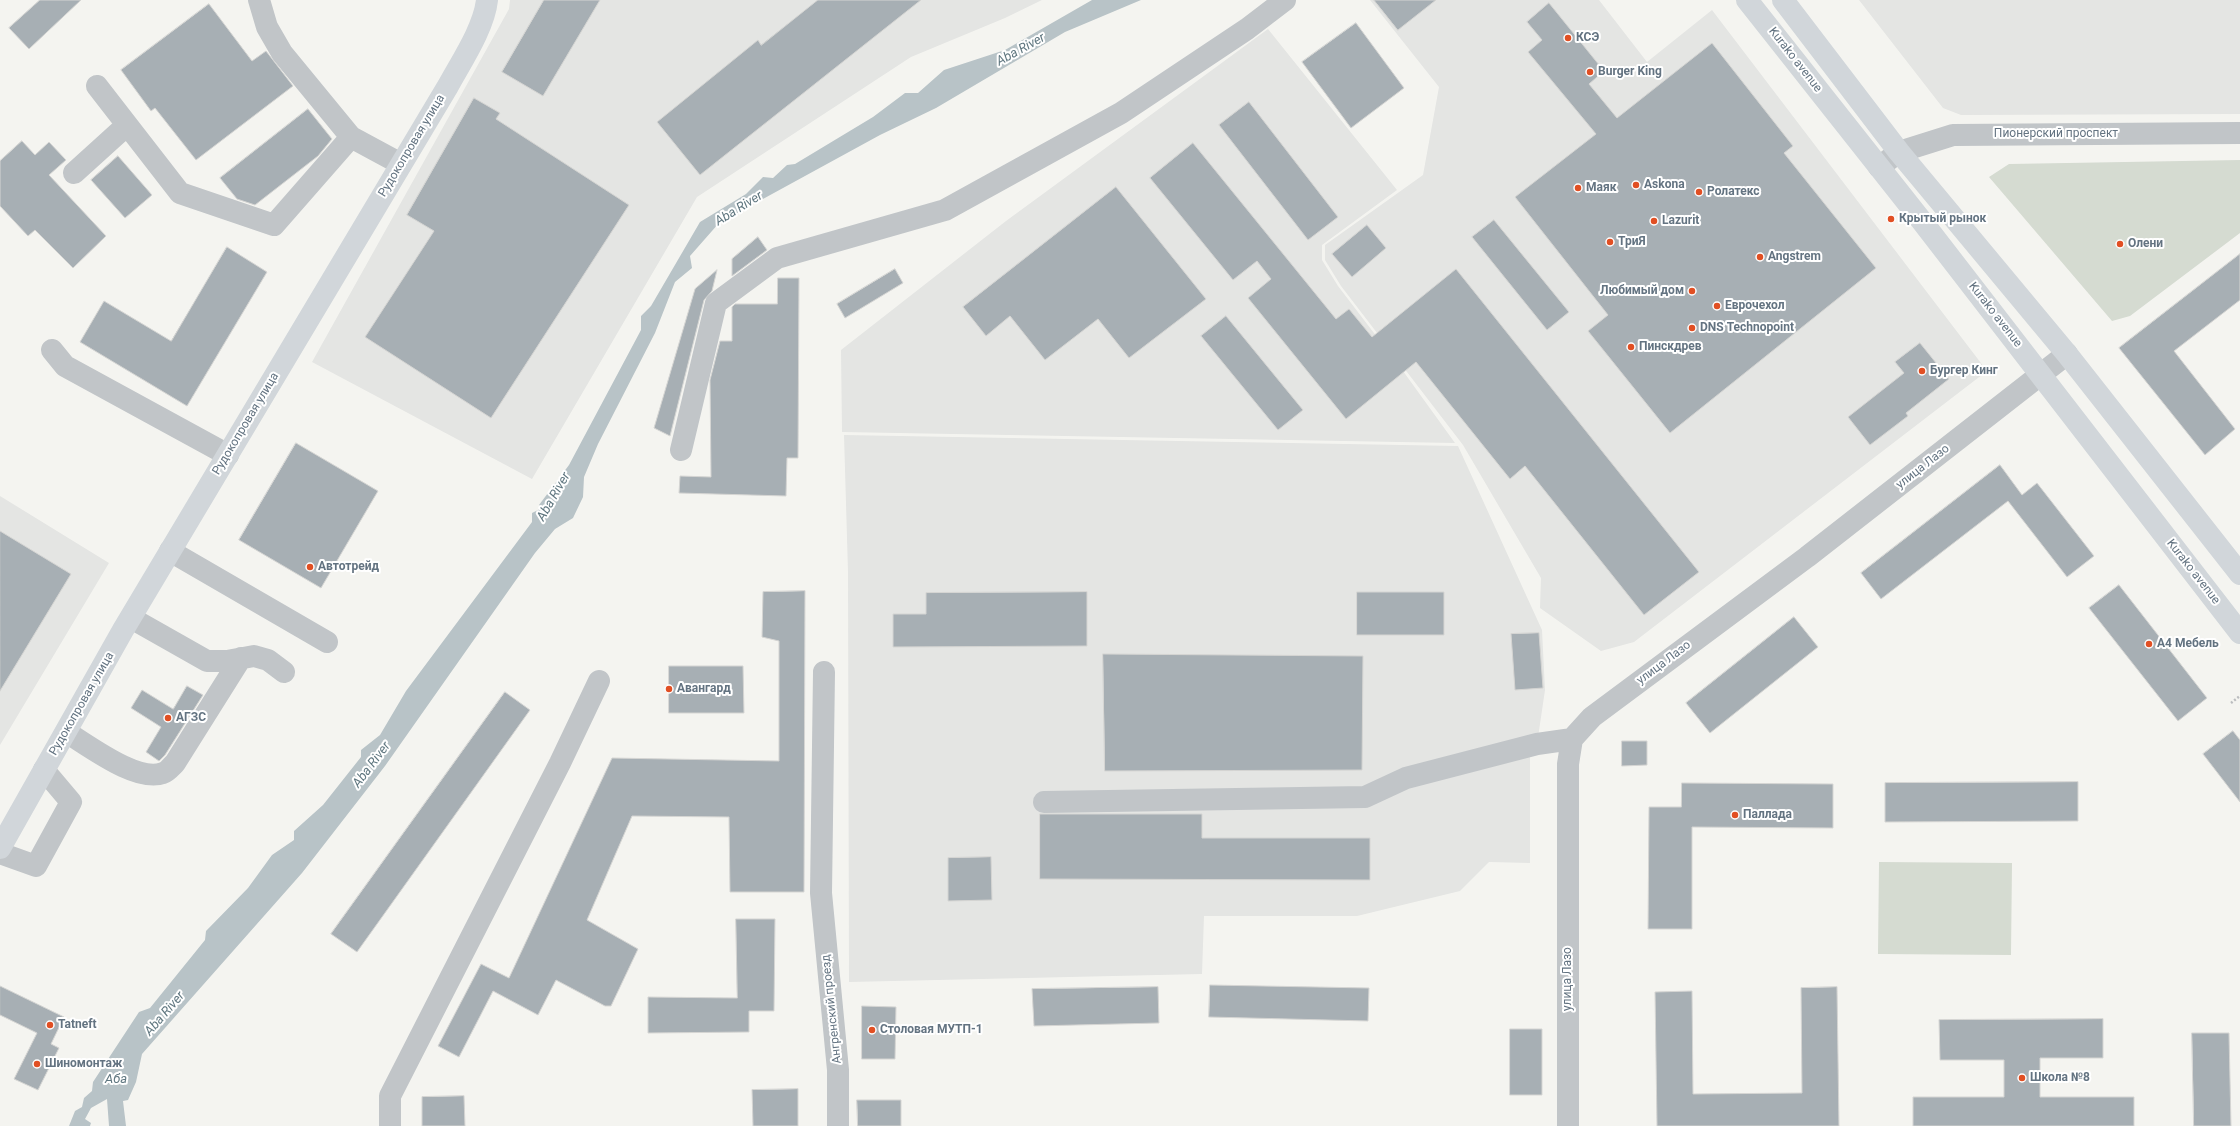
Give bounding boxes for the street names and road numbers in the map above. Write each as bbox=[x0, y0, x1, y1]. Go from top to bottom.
street label: Kurako avenue bbox=[1765, 25, 1825, 95]
street label: Рудокопровая улица bbox=[376, 92, 448, 200]
street label: Пионерский проспект bbox=[1994, 127, 2118, 141]
street label: Kurako avenue bbox=[1965, 280, 2025, 350]
street label: Рудокопровая улица bbox=[210, 370, 282, 478]
street label: улица Лазо bbox=[1893, 442, 1953, 492]
street label: Kurako avenue bbox=[2163, 537, 2223, 607]
street label: улица Лазо bbox=[1634, 638, 1694, 688]
street label: Рудокопровая улица bbox=[47, 650, 117, 758]
street label: улица Лазо bbox=[1561, 947, 1575, 1011]
street label: Ангренский проезд bbox=[819, 954, 845, 1064]

